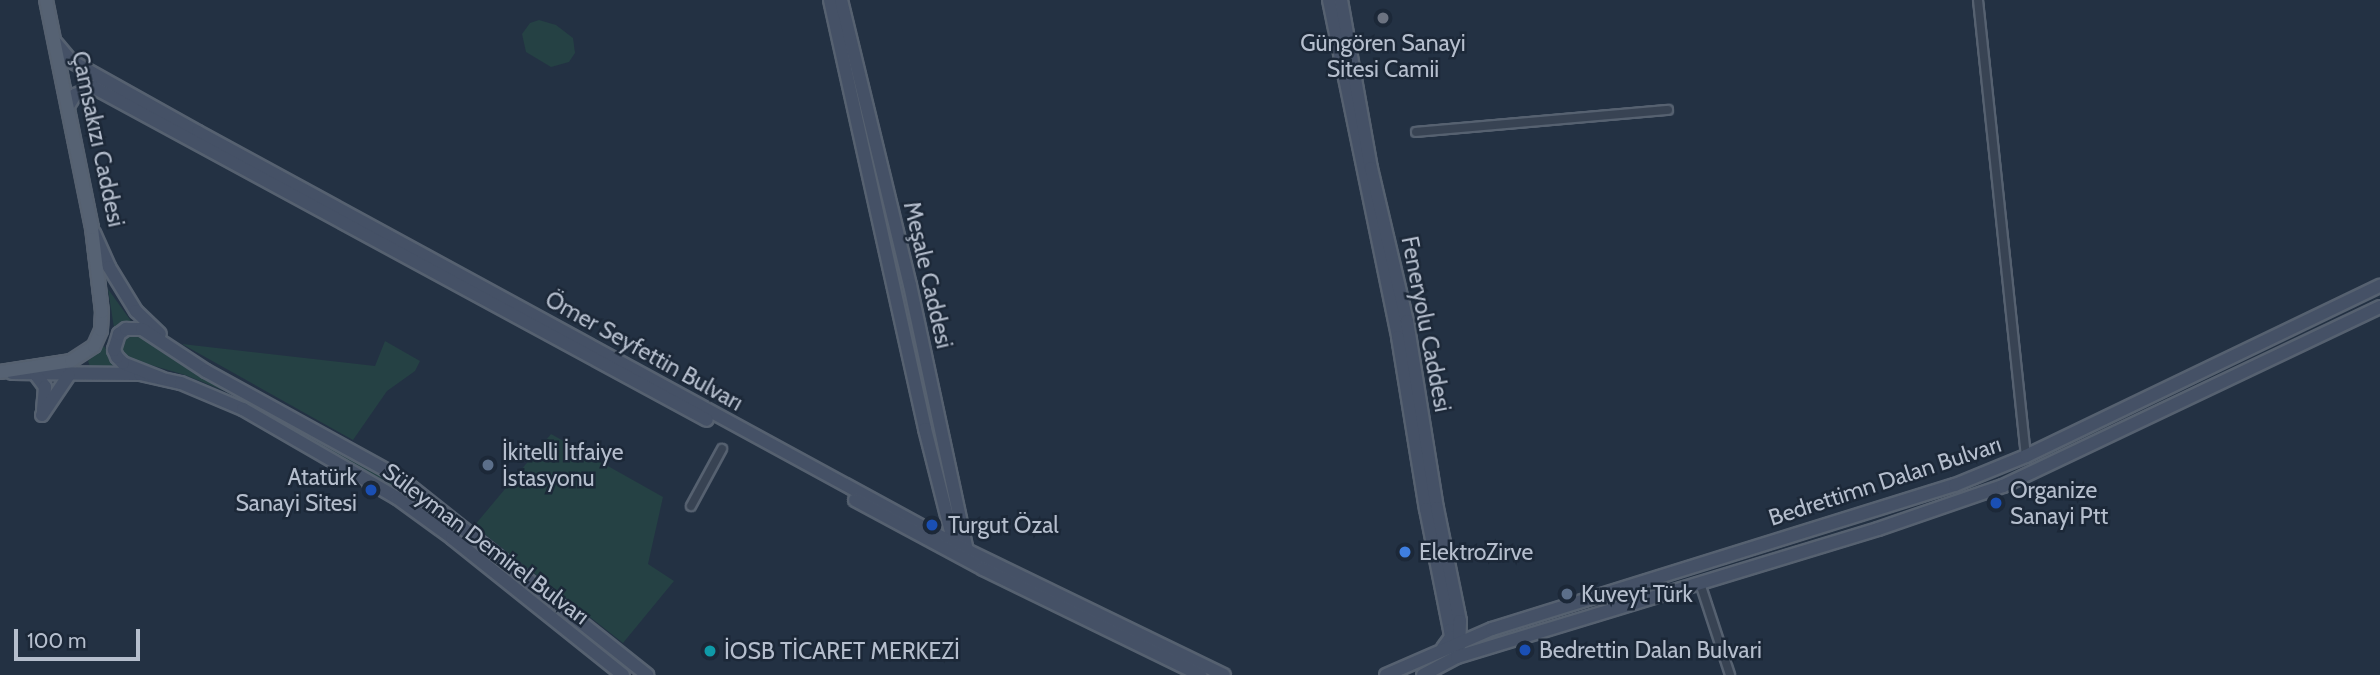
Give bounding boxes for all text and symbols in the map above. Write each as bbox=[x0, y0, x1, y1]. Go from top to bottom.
marker: Güngören Sanayi Sitesi Camii bbox=[1375, 10, 1391, 26]
place label: Güngören Sanayi Sitesi Camii bbox=[1300, 29, 1466, 83]
street label: Çamsakızı Caddesi bbox=[66, 49, 130, 229]
street label: Meşale Caddesi bbox=[898, 199, 958, 351]
street label: Feneryolu Caddesi bbox=[1395, 234, 1457, 414]
street label: Ömer Seyfettin Bulvarı bbox=[540, 285, 748, 417]
street label: Bedrettimn Dalan Bulvarı bbox=[1765, 430, 2005, 532]
place label: İkitelli İtfaiye İstasyonu bbox=[502, 438, 624, 492]
street label: Süleyman Demirel Bulvarı bbox=[377, 457, 595, 631]
marker: İkitelli İtfaiye İstasyonu bbox=[480, 457, 496, 473]
place label: Atatürk Sanayi Sitesi bbox=[235, 463, 357, 517]
place label: Organize Sanayi Ptt bbox=[2010, 476, 2108, 530]
marker: Atatürk Sanayi Sitesi bbox=[363, 482, 379, 498]
marker: Organize Sanayi Ptt bbox=[1988, 495, 2004, 511]
place label: Turgut Özal bbox=[948, 511, 1059, 539]
marker: Turgut Özal bbox=[922, 515, 942, 535]
place label: ElektroZirve bbox=[1419, 538, 1533, 566]
marker: ElektroZirve bbox=[1397, 544, 1413, 560]
place label: Kuveyt Türk bbox=[1581, 580, 1693, 608]
marker: Kuveyt Türk bbox=[1559, 586, 1575, 602]
scale bar bbox=[18, 616, 144, 660]
text: 100 m bbox=[27, 628, 86, 653]
place label: Bedrettin Dalan Bulvari bbox=[1539, 636, 1762, 664]
place label: İOSB TİCARET MERKEZİ bbox=[724, 637, 960, 665]
marker: Bedrettin Dalan Bulvari bbox=[1517, 642, 1533, 658]
marker: İOSB TİCARET MERKEZİ bbox=[702, 643, 718, 659]

